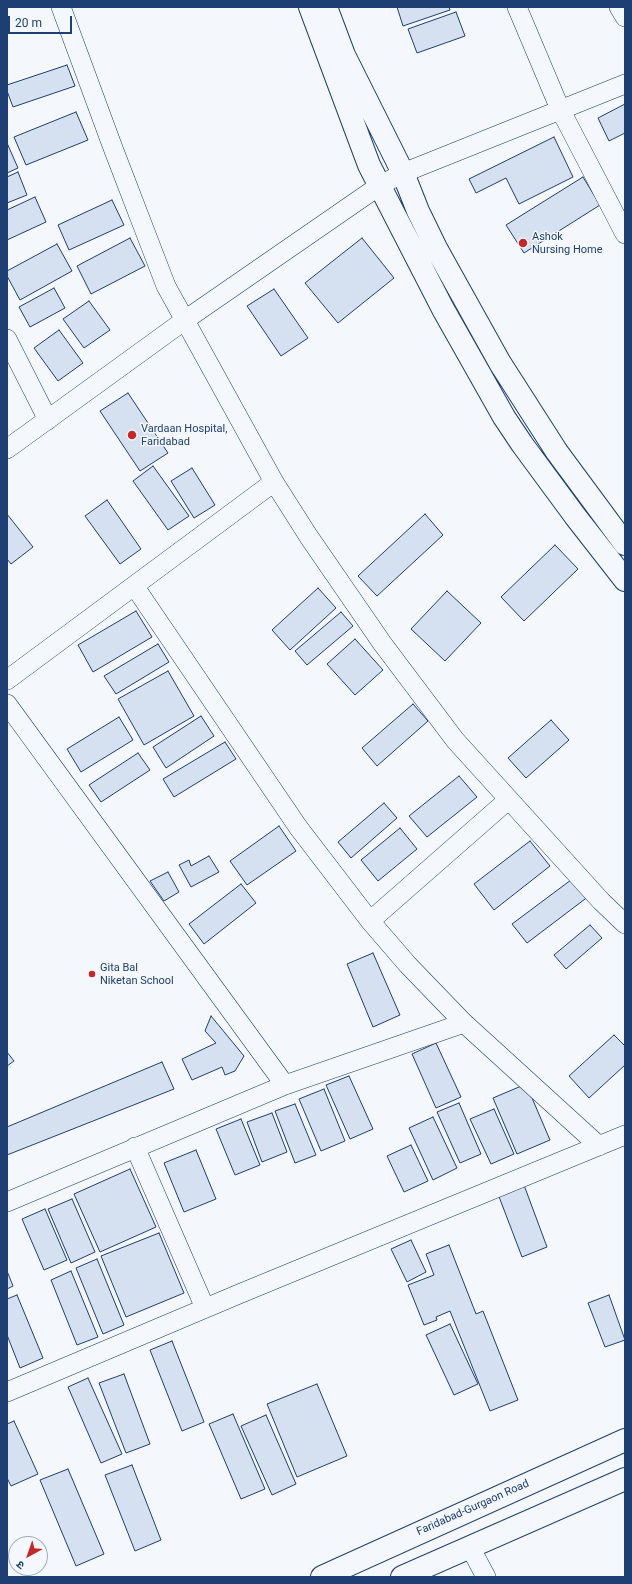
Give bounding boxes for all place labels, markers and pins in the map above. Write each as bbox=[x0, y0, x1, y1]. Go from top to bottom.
place label: Ashok Nursing Home bbox=[532, 230, 603, 256]
marker: Ashok Nursing Home bbox=[517, 237, 529, 249]
place label: Vardaan Hospital, Faridabad bbox=[141, 422, 227, 448]
marker: Vardaan Hospital, Faridabad bbox=[126, 429, 138, 441]
place label: Gita Bal Niketan School bbox=[100, 961, 174, 987]
marker: Gita Bal Niketan School bbox=[87, 969, 97, 979]

